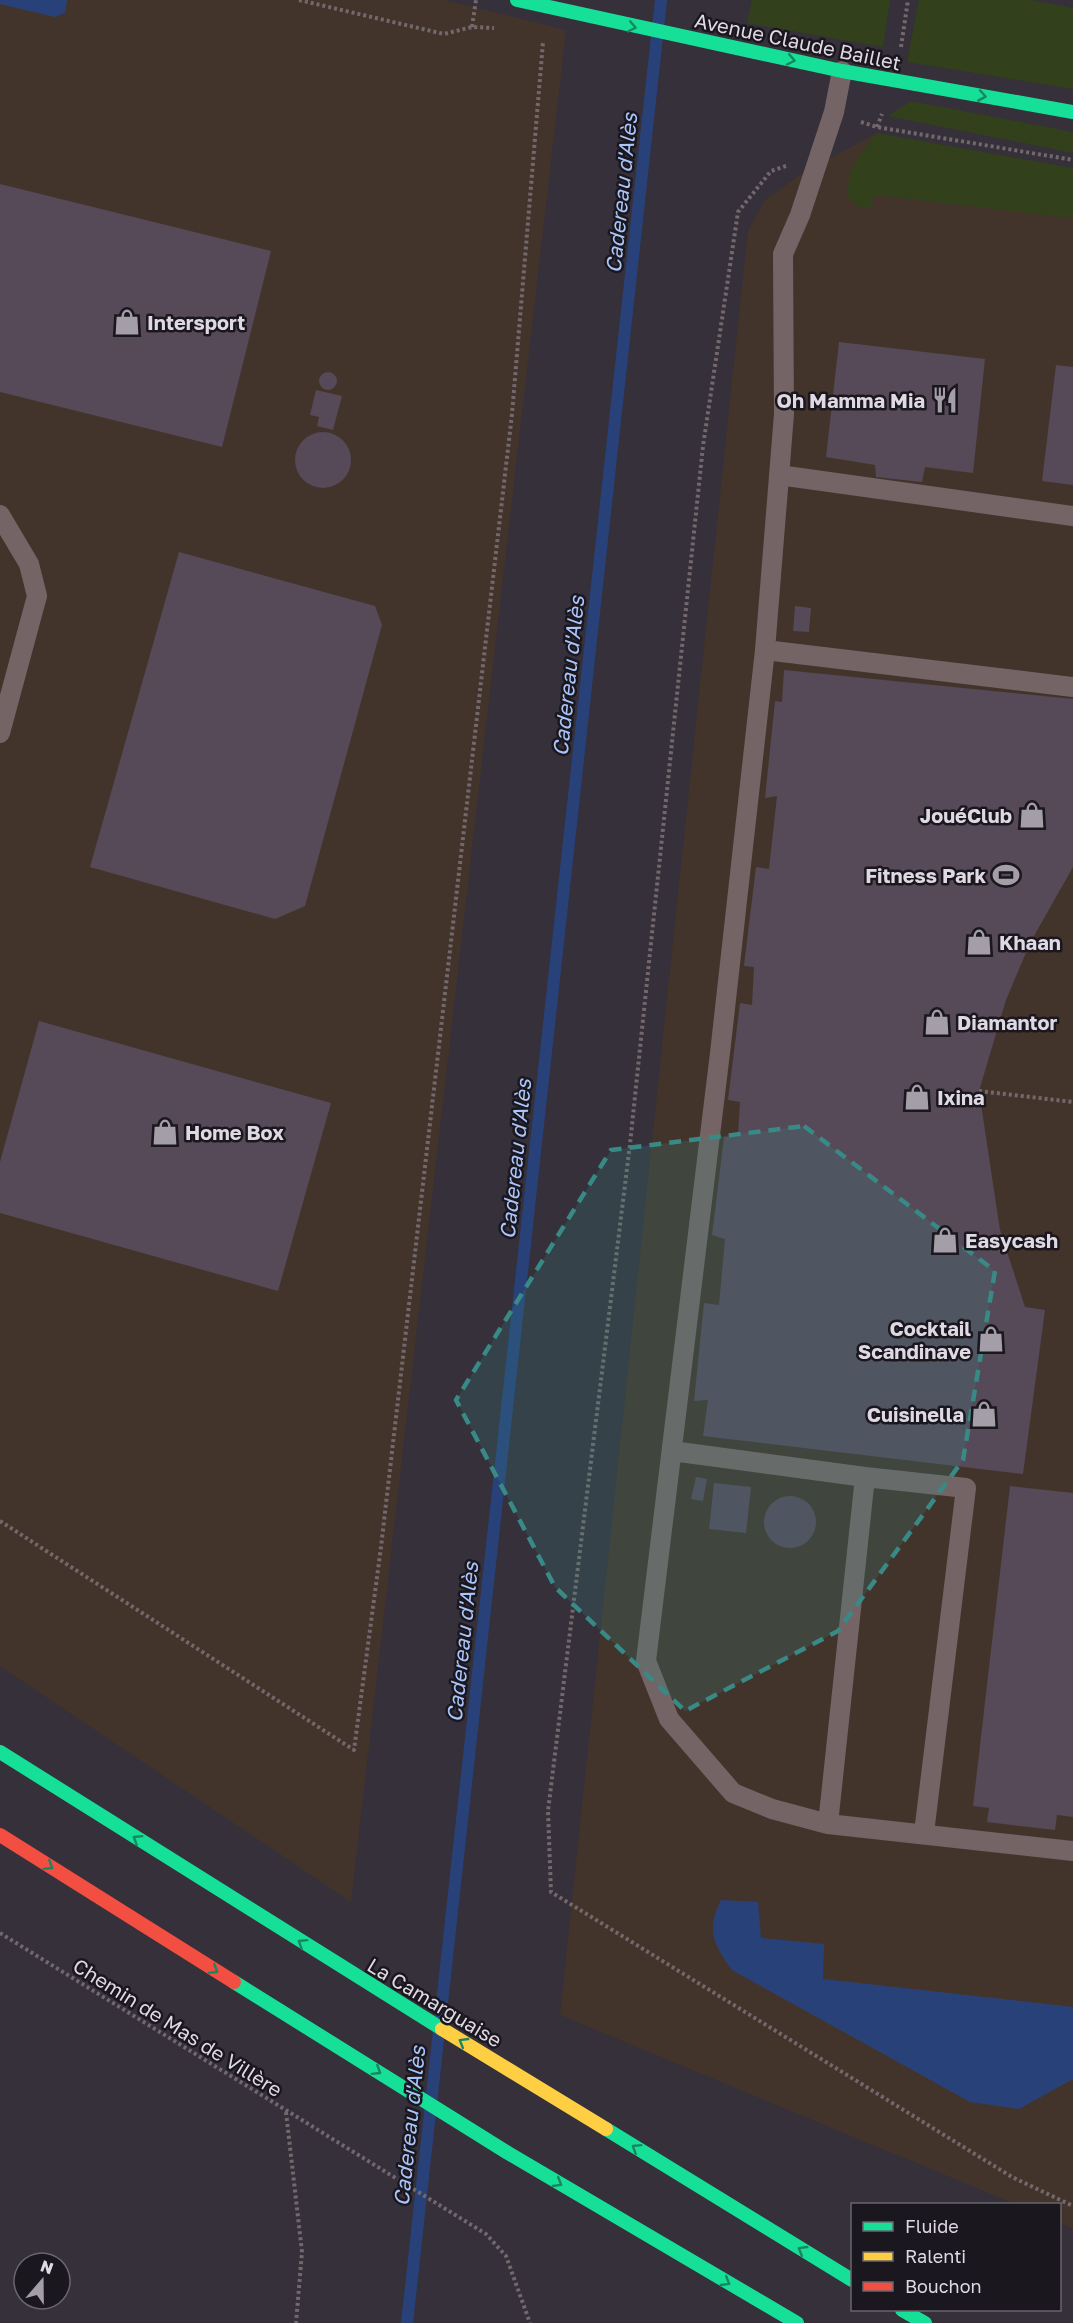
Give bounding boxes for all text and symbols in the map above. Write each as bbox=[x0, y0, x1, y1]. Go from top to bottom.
street label: Avenue Claude Baillet bbox=[693, 7, 903, 75]
one-way arrow bbox=[627, 20, 637, 33]
one-way arrow bbox=[785, 53, 795, 66]
one-way arrow bbox=[978, 90, 987, 102]
water label: Cadereau d'Alès bbox=[600, 111, 642, 274]
shop icon: Intersport bbox=[112, 307, 142, 337]
place label: Intersport bbox=[147, 310, 245, 334]
restaurant icon: Oh Mamma Mia bbox=[930, 385, 960, 415]
place label: Oh Mamma Mia bbox=[777, 388, 925, 412]
water label: Cadereau d'Alès bbox=[547, 594, 589, 757]
shop icon: JouéClub bbox=[1017, 800, 1047, 830]
place label: JouéClub bbox=[920, 803, 1012, 827]
sports icon: Fitness Park bbox=[991, 860, 1021, 890]
place label: Fitness Park bbox=[865, 863, 986, 887]
shop icon: Khaan bbox=[964, 927, 994, 957]
place label: Khaan bbox=[999, 930, 1061, 954]
shop icon: Diamantor bbox=[922, 1007, 952, 1037]
place label: Diamantor bbox=[957, 1010, 1058, 1034]
water label: Cadereau d'Alès bbox=[494, 1077, 536, 1240]
shop icon: Ixina bbox=[902, 1082, 932, 1112]
place label: Ixina bbox=[937, 1085, 985, 1109]
shop icon: Home Box bbox=[150, 1117, 180, 1147]
place label: Home Box bbox=[185, 1120, 284, 1144]
shop icon: Easycash bbox=[930, 1225, 960, 1255]
place label: Easycash bbox=[965, 1228, 1058, 1252]
place label: Cocktail Scandinave bbox=[858, 1316, 971, 1363]
shop icon: Cocktail Scandinave bbox=[976, 1324, 1006, 1354]
shop icon: Cuisinella bbox=[969, 1399, 999, 1429]
place label: Cuisinella bbox=[867, 1402, 964, 1426]
water label: Cadereau d'Alès bbox=[441, 1560, 483, 1723]
one-way arrow bbox=[133, 1835, 144, 1846]
one-way arrow bbox=[43, 1858, 54, 1869]
one-way arrow bbox=[298, 1939, 309, 1950]
street label: La Camarguaise bbox=[363, 1952, 507, 2052]
street label: Chemin de Mas de Villère bbox=[69, 1953, 287, 2101]
one-way arrow bbox=[208, 1962, 219, 1973]
one-way arrow bbox=[459, 2037, 469, 2049]
water label: Cadereau d'Alès bbox=[388, 2044, 430, 2207]
one-way arrow bbox=[371, 2064, 381, 2076]
one-way arrow bbox=[632, 2143, 642, 2155]
one-way arrow bbox=[552, 2175, 562, 2187]
legend bbox=[851, 2203, 1061, 2311]
text: Fluide bbox=[905, 2215, 959, 2237]
one-way arrow bbox=[798, 2245, 808, 2257]
text: Ralenti bbox=[905, 2245, 966, 2267]
north arrow bbox=[12, 2251, 72, 2311]
text: N bbox=[38, 2255, 56, 2278]
one-way arrow bbox=[720, 2275, 730, 2287]
text: Bouchon bbox=[905, 2275, 982, 2297]

